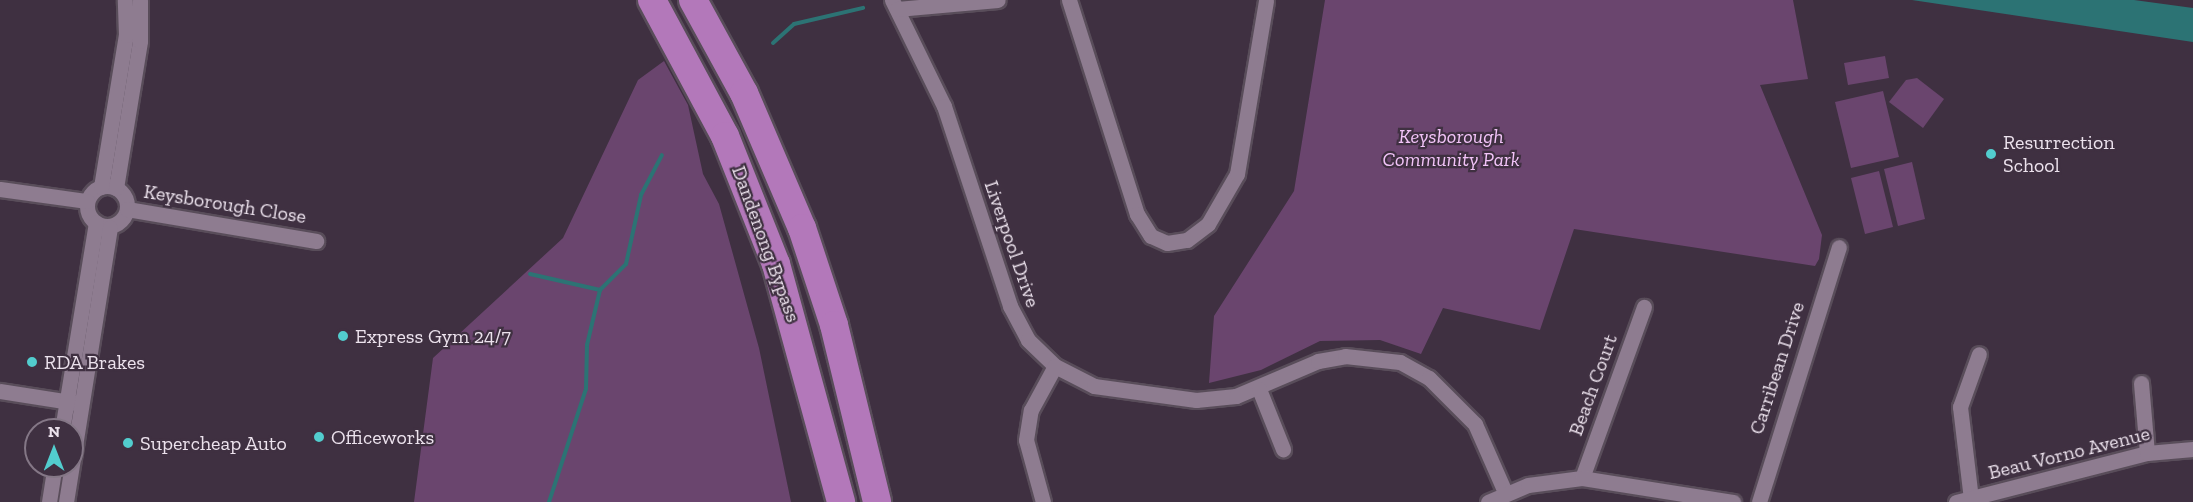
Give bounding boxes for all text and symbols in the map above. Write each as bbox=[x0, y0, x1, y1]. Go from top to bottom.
park label: Keysborough Community Park bbox=[1382, 125, 1520, 172]
place label: Resurrection School bbox=[2003, 130, 2115, 177]
marker: Resurrection School bbox=[1984, 147, 1998, 161]
street label: Dandenong Bypass bbox=[727, 163, 805, 325]
street label: Liverpool Drive bbox=[979, 178, 1045, 310]
street label: Keysborough Close bbox=[142, 179, 308, 229]
street label: Carribean Drive bbox=[1744, 299, 1810, 437]
place label: Express Gym 24/7 bbox=[355, 324, 511, 348]
marker: Express Gym 24/7 bbox=[336, 329, 350, 343]
street label: Beach Court bbox=[1564, 331, 1622, 439]
place label: RDA Brakes bbox=[44, 350, 146, 374]
marker: RDA Brakes bbox=[25, 355, 39, 369]
north arrow bbox=[24, 418, 84, 478]
street label: Beau Vorno Avenue bbox=[1985, 421, 2153, 485]
text: N bbox=[48, 422, 60, 441]
place label: Officeworks bbox=[331, 425, 434, 449]
marker: Officeworks bbox=[312, 430, 326, 444]
place label: Supercheap Auto bbox=[140, 431, 287, 455]
marker: Supercheap Auto bbox=[121, 436, 135, 450]

